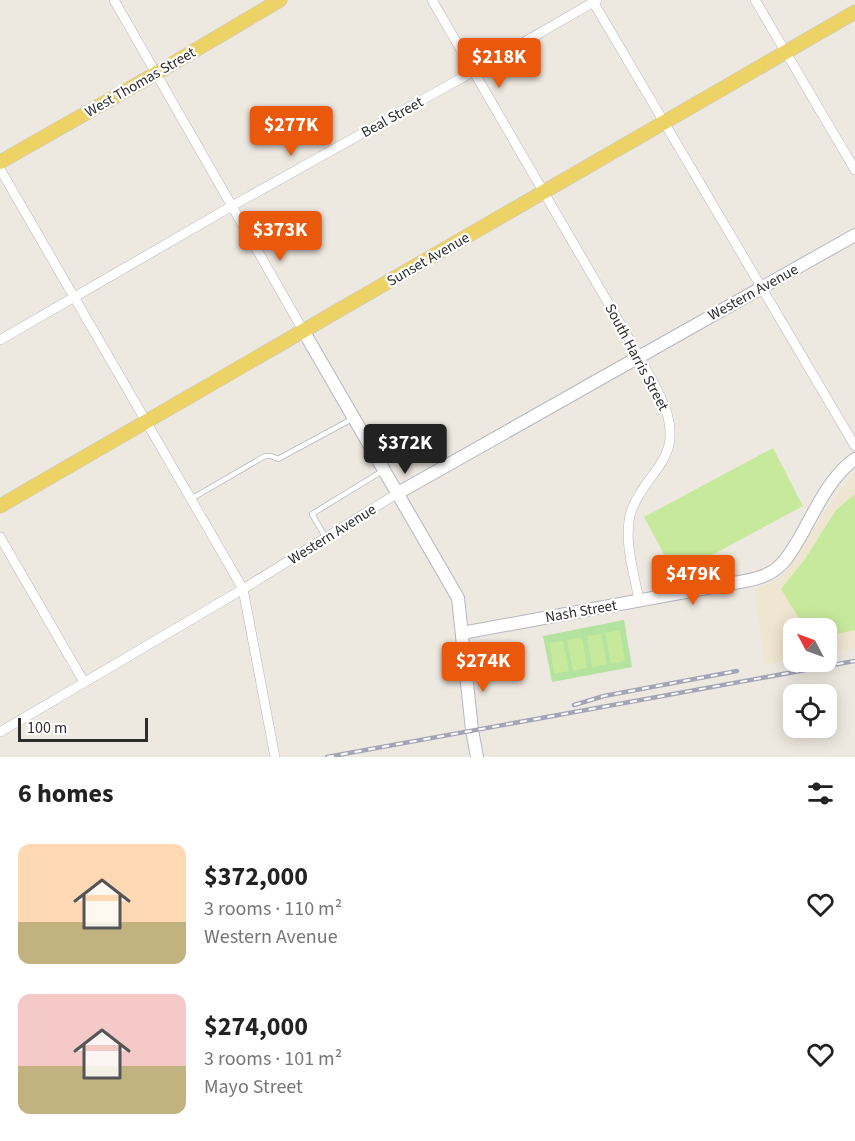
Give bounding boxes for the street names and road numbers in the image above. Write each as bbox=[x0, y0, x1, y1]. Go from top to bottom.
street label: West Thomas Street bbox=[81, 42, 199, 123]
street label: Beal Street bbox=[357, 92, 427, 143]
street label: Sunset Avenue bbox=[383, 227, 473, 292]
street label: Western Avenue bbox=[704, 259, 802, 326]
street label: South Harris Street bbox=[599, 300, 674, 415]
street label: Western Avenue bbox=[284, 499, 380, 570]
street label: Nash Street bbox=[544, 595, 619, 628]

